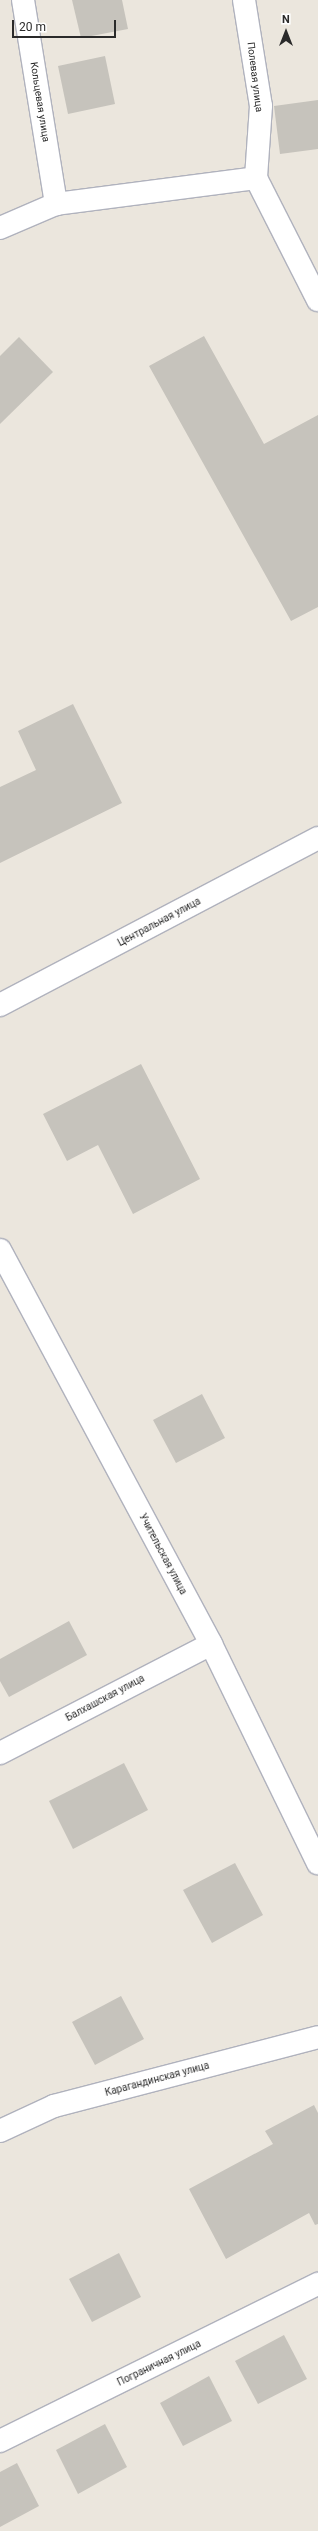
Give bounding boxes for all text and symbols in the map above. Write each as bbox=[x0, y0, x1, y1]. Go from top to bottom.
scale bar bbox=[14, 12, 118, 38]
north arrow bbox=[266, 12, 306, 52]
text: N bbox=[282, 13, 290, 26]
text: 20 m bbox=[19, 20, 46, 34]
street label: Полевая улица bbox=[245, 41, 265, 113]
street label: Кольцевая улица bbox=[28, 61, 52, 143]
street label: Центральная улица bbox=[116, 895, 202, 949]
street label: Учительская улица bbox=[137, 1512, 189, 1596]
street label: Балхашская улица bbox=[64, 1672, 146, 1724]
street label: Карагандинская улица bbox=[104, 2059, 210, 2099]
street label: Пограничная улица bbox=[115, 2338, 203, 2388]

